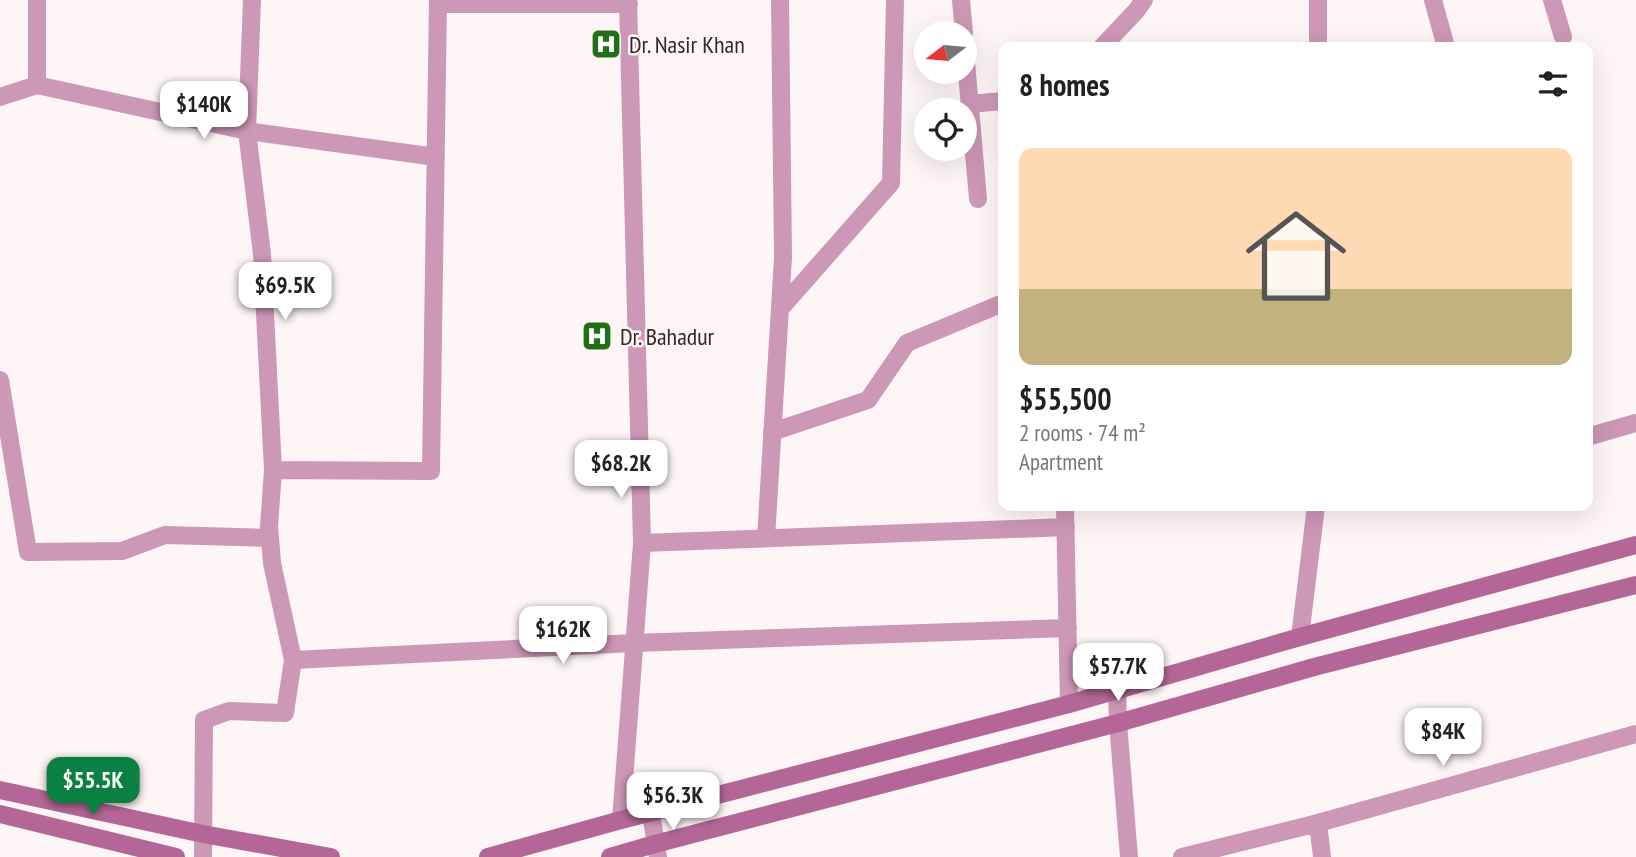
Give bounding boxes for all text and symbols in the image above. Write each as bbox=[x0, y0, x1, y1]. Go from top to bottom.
north arrow bbox=[914, 21, 976, 84]
map controls bbox=[914, 21, 977, 161]
hospital icon: Dr. Nasir Khan bbox=[589, 27, 623, 61]
place label: Dr. Nasir Khan bbox=[629, 29, 745, 60]
text: 8 homes bbox=[1019, 65, 1110, 104]
icon: filters bbox=[1534, 65, 1572, 103]
pin: $140K bbox=[155, 82, 253, 141]
text: $140K bbox=[176, 89, 232, 118]
button: locate bbox=[914, 98, 977, 161]
icon: home bbox=[1233, 193, 1359, 319]
pin: $69.5K bbox=[228, 262, 342, 322]
text: $69.5K bbox=[255, 270, 315, 299]
hospital icon: Dr. Bahadur bbox=[580, 319, 614, 353]
place label: Dr. Bahadur bbox=[620, 321, 715, 352]
text: $55,500 bbox=[1019, 379, 1112, 418]
text: 2 rooms · 74 m² bbox=[1019, 418, 1146, 447]
pin: $68.2K bbox=[564, 440, 678, 500]
text: Apartment bbox=[1019, 447, 1103, 476]
text: $68.2K bbox=[591, 448, 651, 477]
pin: $162K bbox=[514, 606, 612, 666]
text: $162K bbox=[535, 614, 591, 643]
pin: $57.7K bbox=[1061, 644, 1175, 703]
text: $57.7K bbox=[1089, 651, 1147, 680]
pin: $84K bbox=[1402, 708, 1484, 768]
text: $84K bbox=[1421, 716, 1465, 745]
pin: $55.5K bbox=[36, 758, 150, 817]
text: $55.5K bbox=[63, 765, 123, 794]
pin: $56.3K bbox=[616, 772, 730, 832]
text: $56.3K bbox=[643, 780, 703, 809]

